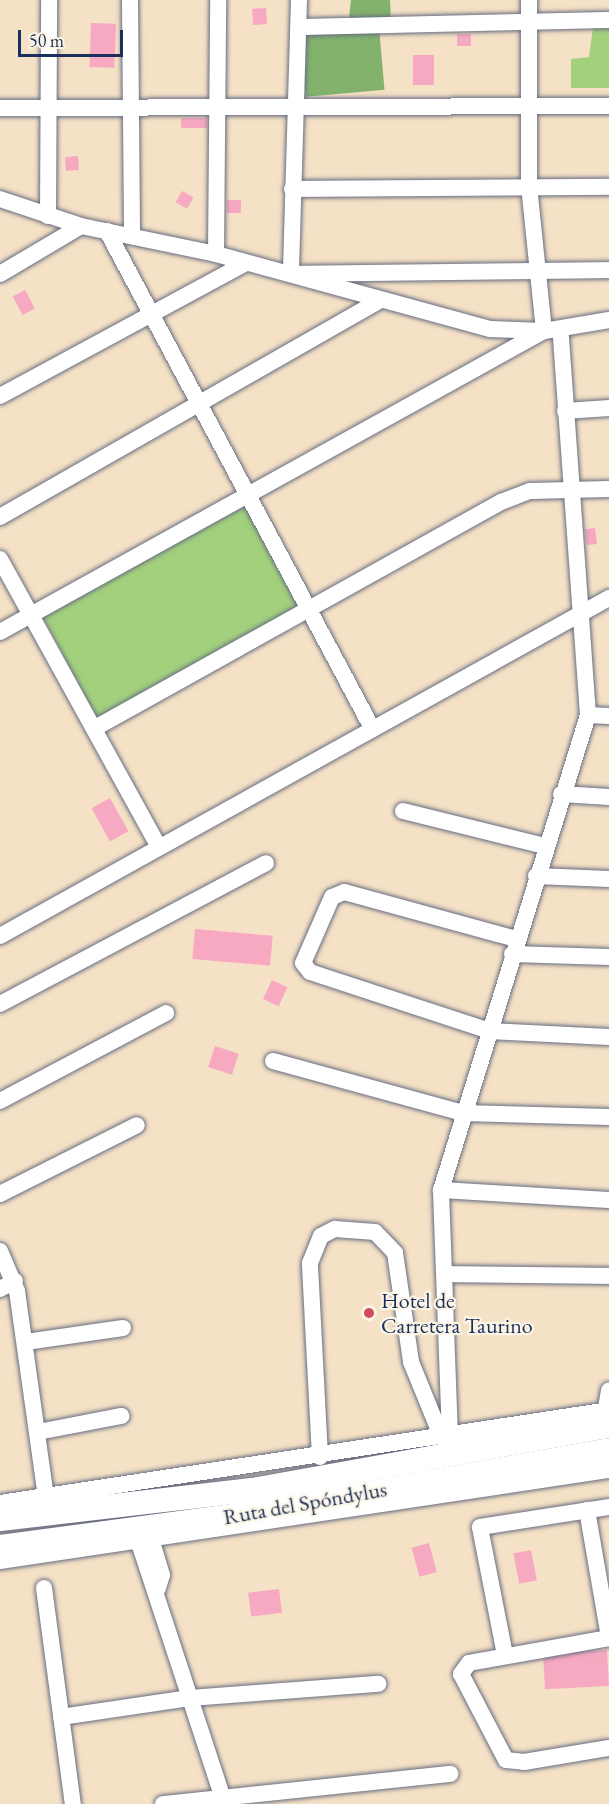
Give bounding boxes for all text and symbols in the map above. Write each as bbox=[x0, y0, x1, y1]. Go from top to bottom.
scale bar bbox=[21, 18, 126, 56]
text: 50 m bbox=[29, 29, 64, 52]
place label: Hotel de Carretera Taurino bbox=[381, 1287, 533, 1338]
marker: Hotel de Carretera Taurino bbox=[362, 1306, 376, 1320]
street label: Ruta del Spóndylus bbox=[221, 1476, 389, 1530]

